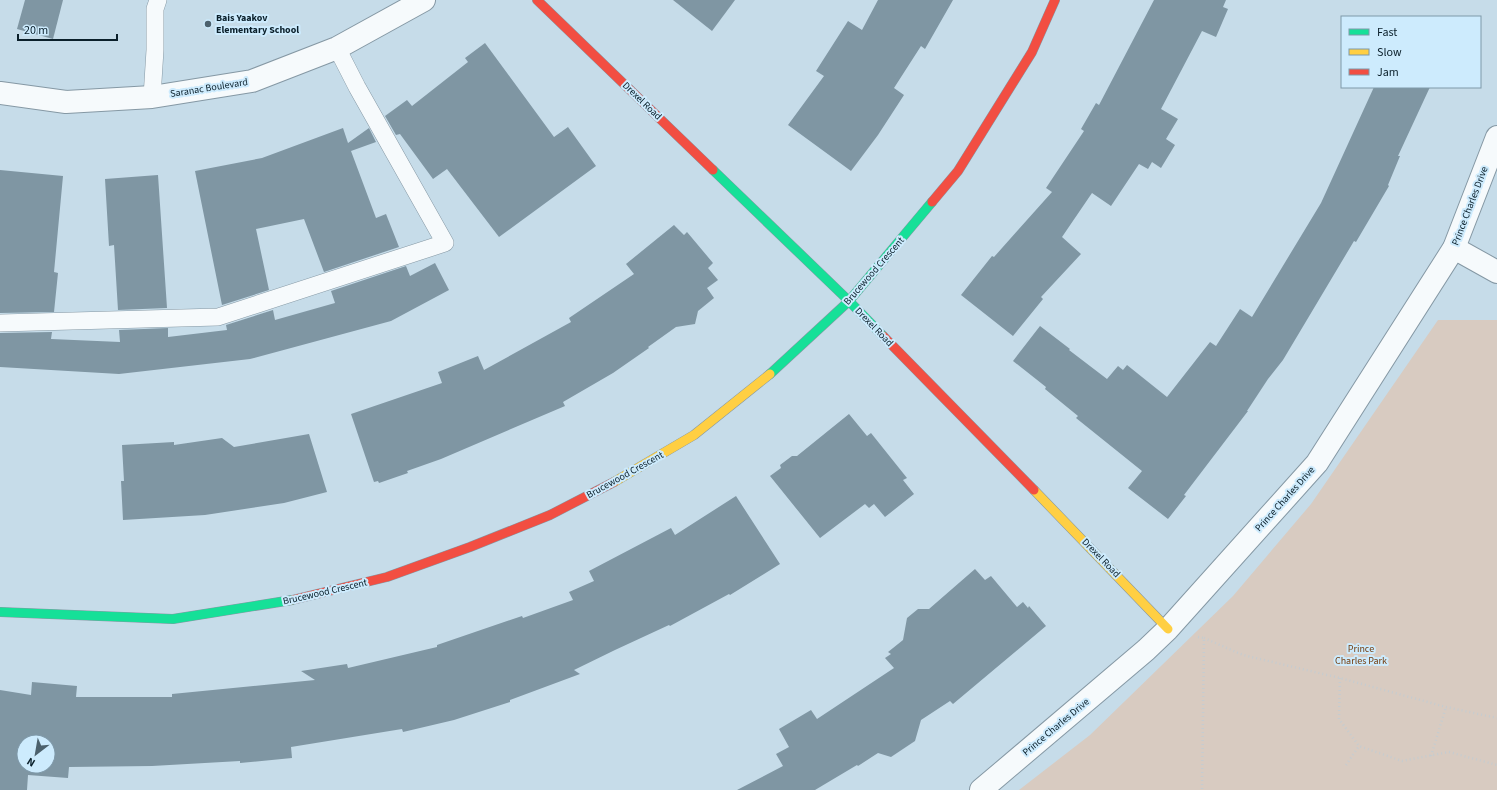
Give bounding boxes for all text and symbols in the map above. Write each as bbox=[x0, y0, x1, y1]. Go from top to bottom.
place label: Bais Yaakov Elementary School bbox=[216, 11, 299, 37]
scale bar bbox=[18, 16, 117, 42]
legend bbox=[1341, 16, 1481, 88]
marker: Bais Yaakov Elementary School bbox=[203, 19, 213, 29]
text: 20 m bbox=[24, 22, 48, 39]
text: Fast bbox=[1377, 24, 1397, 41]
text: Slow bbox=[1377, 44, 1402, 61]
text: Jam bbox=[1377, 64, 1399, 81]
street label: Saranac Boulevard bbox=[169, 75, 249, 101]
street label: Drexel Road bbox=[619, 79, 665, 123]
street label: Prince Charles Drive bbox=[1449, 165, 1491, 247]
street label: Brucewood Crescent bbox=[840, 233, 908, 308]
street label: Drexel Road bbox=[852, 304, 896, 350]
street label: Brucewood Crescent bbox=[584, 448, 667, 502]
street label: Prince Charles Drive bbox=[1252, 463, 1318, 535]
street label: Drexel Road bbox=[1079, 535, 1123, 581]
street label: Brucewood Crescent bbox=[281, 575, 369, 609]
park label: Prince Charles Park bbox=[1335, 642, 1387, 668]
street label: Prince Charles Drive bbox=[1020, 695, 1092, 759]
north arrow bbox=[16, 734, 56, 774]
text: N bbox=[24, 754, 38, 770]

